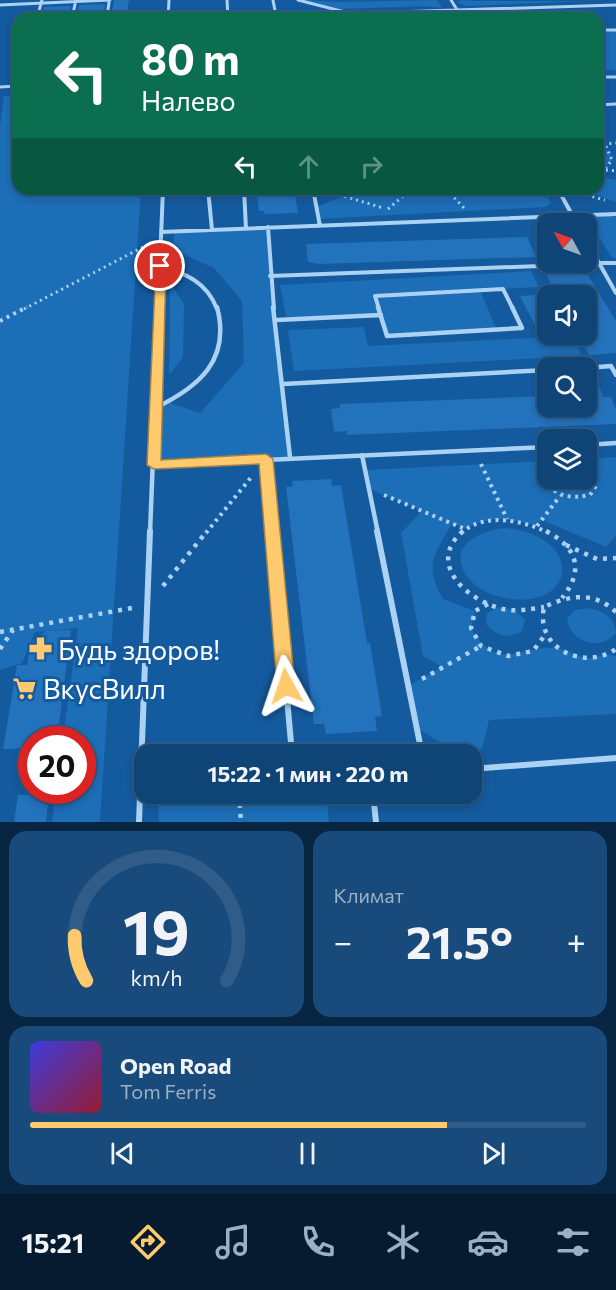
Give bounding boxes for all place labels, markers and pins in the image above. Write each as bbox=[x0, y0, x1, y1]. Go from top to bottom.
pin bbox=[134, 240, 185, 291]
place label: Будь здоров! bbox=[58, 633, 220, 666]
pharmacy icon: Будь здоров! bbox=[27, 636, 53, 662]
place label: ВкусВилл bbox=[43, 672, 166, 705]
supermarket icon: ВкусВилл bbox=[12, 675, 38, 701]

